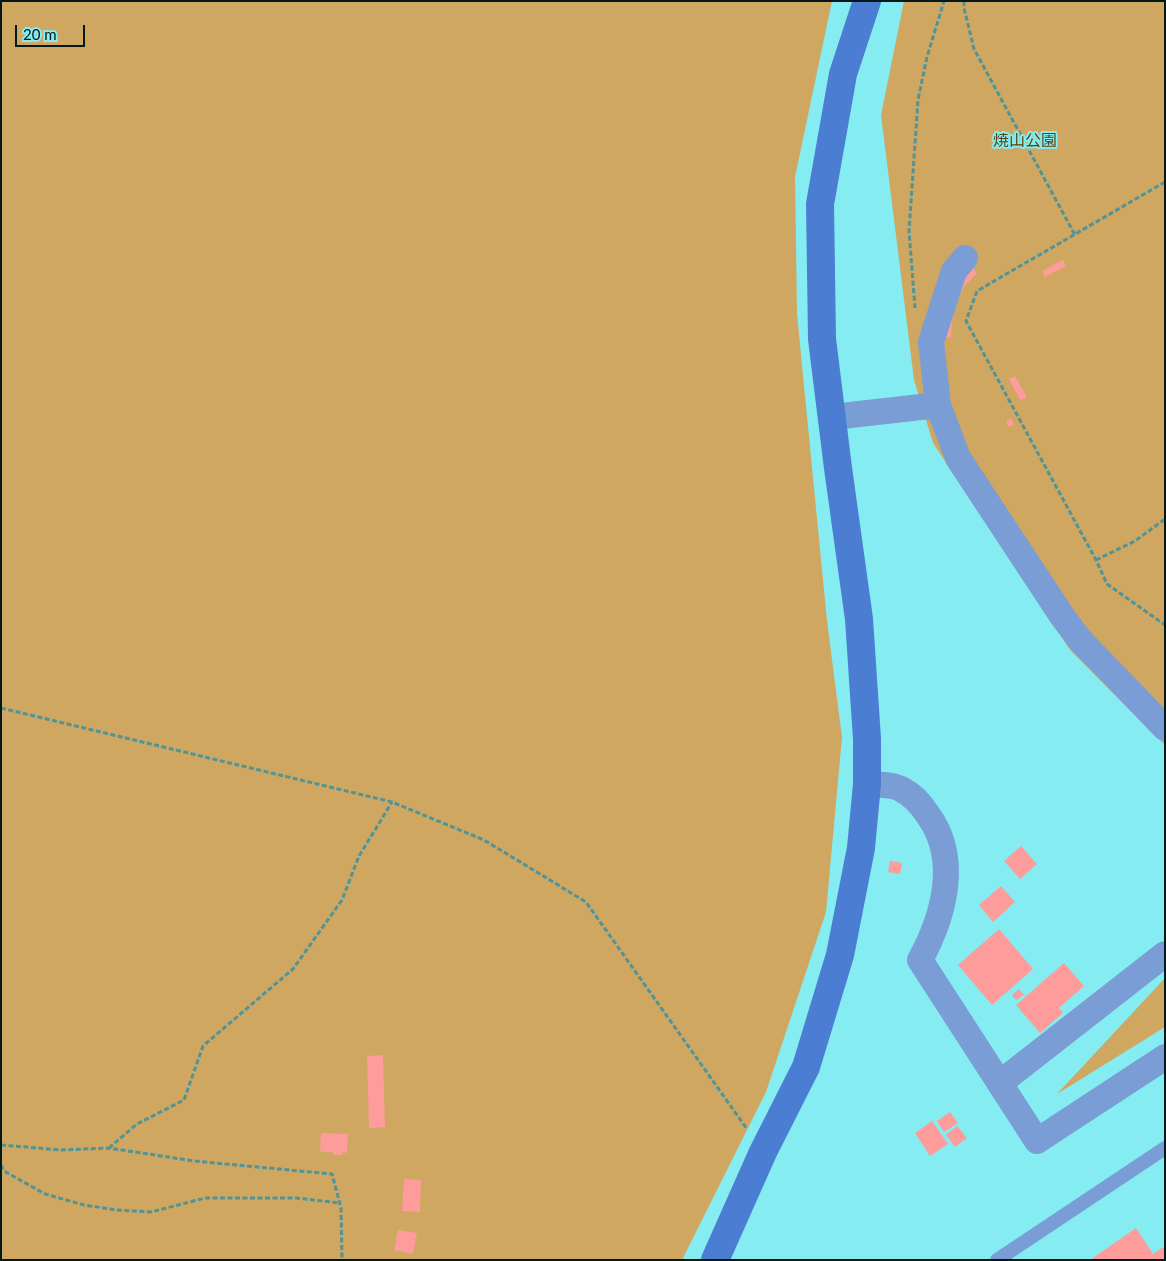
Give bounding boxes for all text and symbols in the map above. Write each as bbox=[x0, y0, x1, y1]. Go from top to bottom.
scale bar bbox=[18, 15, 88, 47]
text: 20 m bbox=[23, 25, 57, 43]
park label: 焼山公園 bbox=[993, 131, 1057, 151]

